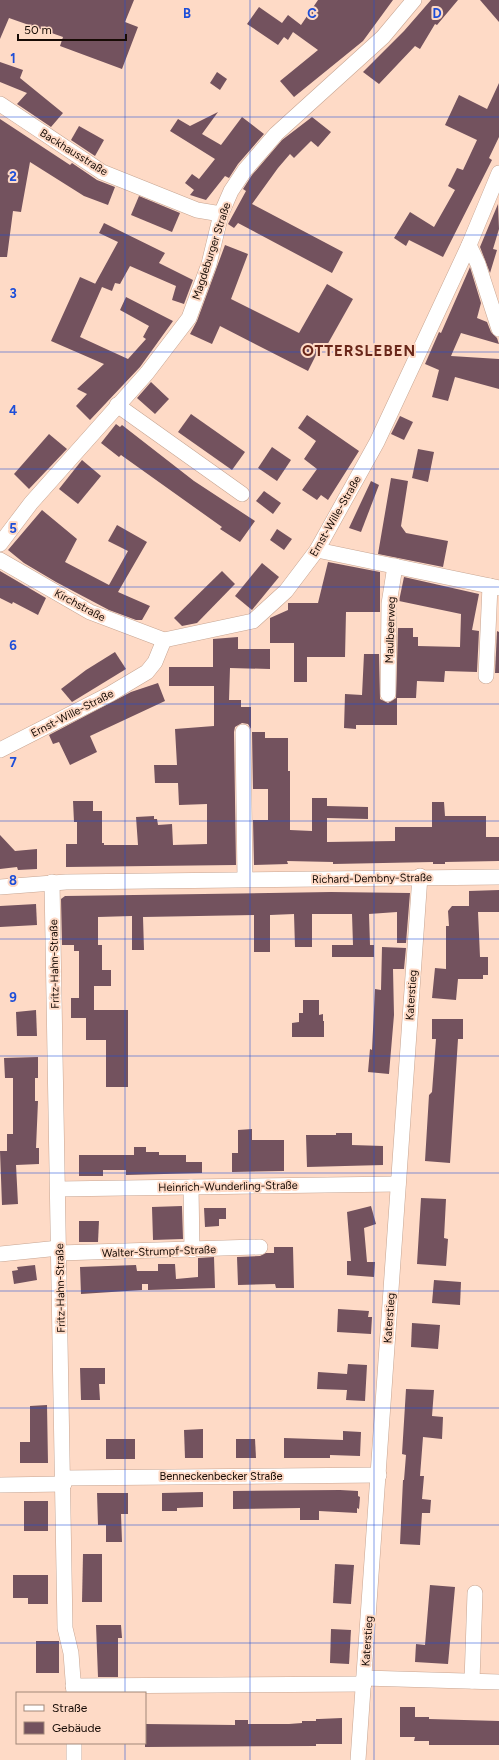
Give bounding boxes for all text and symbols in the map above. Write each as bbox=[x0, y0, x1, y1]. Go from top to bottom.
text: B bbox=[183, 6, 191, 21]
text: C bbox=[307, 6, 317, 21]
text: D bbox=[432, 6, 442, 21]
scale bar bbox=[18, 16, 126, 42]
text: 50 m bbox=[24, 23, 52, 37]
text: 1 bbox=[10, 51, 16, 66]
street label: Backhausstraße bbox=[37, 126, 110, 178]
text: 2 bbox=[9, 169, 17, 184]
street label: Magdeburger Straße bbox=[190, 201, 233, 301]
text: 3 bbox=[9, 286, 17, 301]
district label: OTTERSLEBEN bbox=[302, 342, 416, 360]
text: 4 bbox=[9, 403, 17, 418]
street label: Ernst-Wille-Straße bbox=[307, 473, 364, 559]
text: 5 bbox=[9, 521, 17, 536]
street label: Kirchstraße bbox=[52, 587, 107, 624]
street label: Maulbeerweg bbox=[383, 597, 398, 664]
text: 6 bbox=[9, 638, 17, 653]
street label: Ernst-Wille-Straße bbox=[29, 687, 116, 740]
text: 7 bbox=[9, 755, 17, 770]
street label: Richard-Dembny-Straße bbox=[312, 871, 432, 886]
text: 8 bbox=[9, 873, 17, 888]
street label: Fritz-Hahn-Straße bbox=[47, 919, 62, 1009]
street label: Katerstieg bbox=[403, 969, 420, 1021]
text: 9 bbox=[9, 990, 17, 1005]
street label: Heinrich-Wunderling-Straße bbox=[158, 1179, 298, 1194]
street label: Fritz-Hahn-Straße bbox=[53, 1243, 68, 1333]
street label: Walter-Strumpf-Straße bbox=[102, 1243, 216, 1260]
street label: Katerstieg bbox=[381, 1292, 398, 1344]
street label: Benneckenbecker Straße bbox=[160, 1470, 282, 1483]
street label: Katerstieg bbox=[359, 1615, 376, 1667]
legend bbox=[16, 1692, 146, 1744]
text: Straße bbox=[52, 1701, 88, 1715]
text: Gebäude bbox=[52, 1721, 102, 1735]

